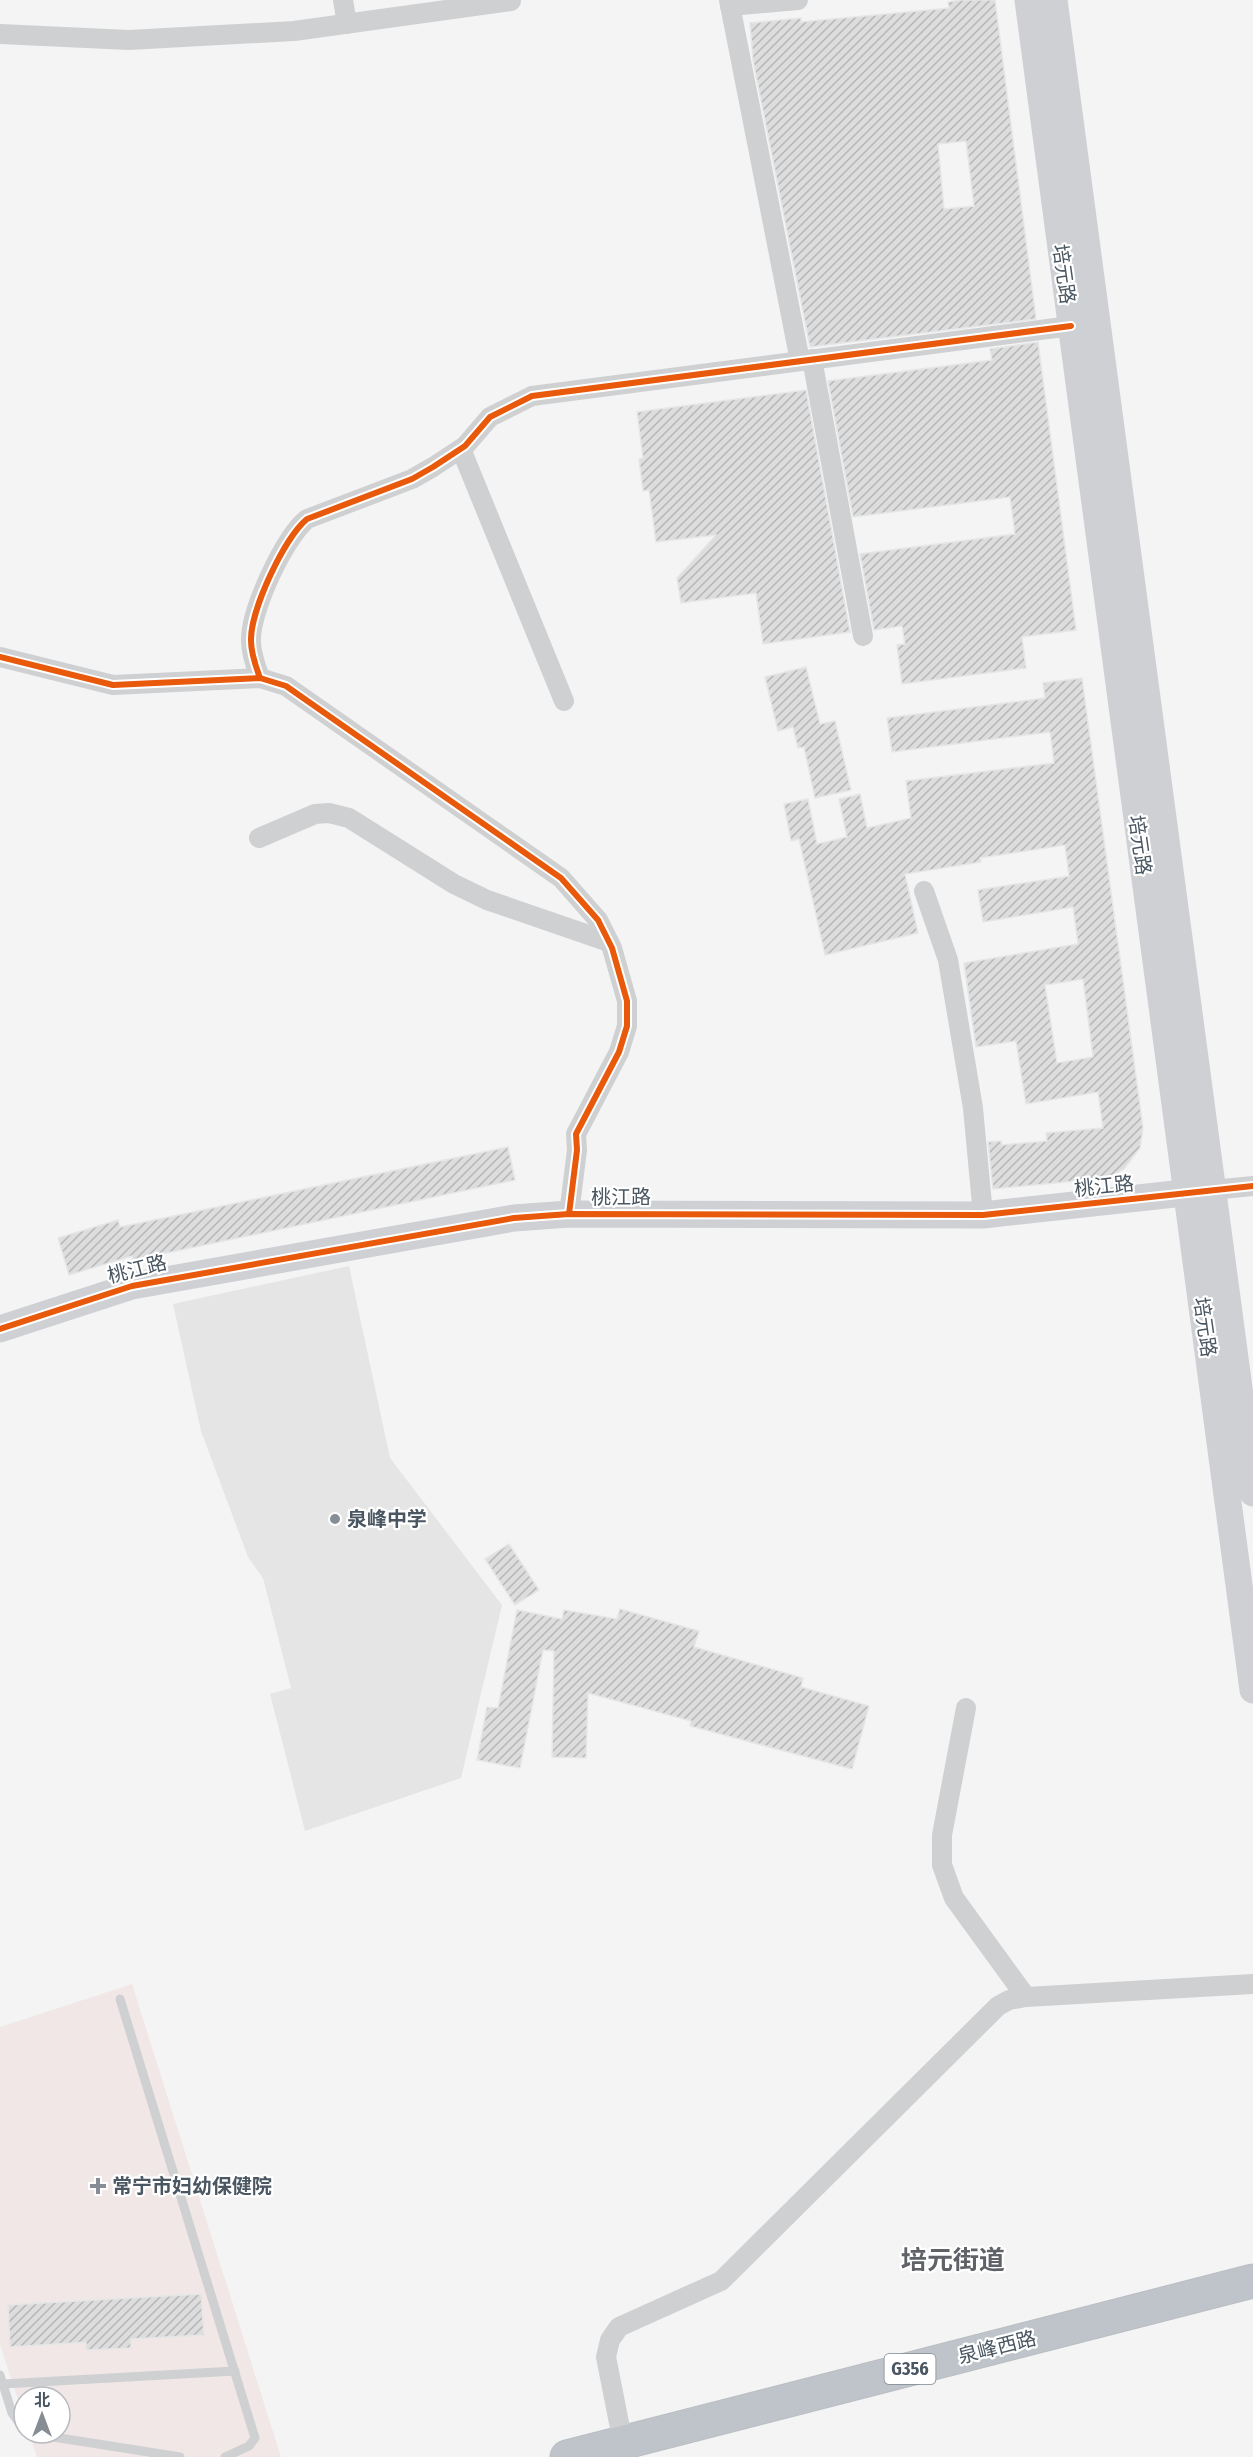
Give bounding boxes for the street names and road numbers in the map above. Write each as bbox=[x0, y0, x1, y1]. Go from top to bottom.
street label: 培元路 bbox=[1048, 243, 1080, 305]
street label: 培元路 bbox=[1124, 814, 1156, 876]
street label: 桃江路 bbox=[1073, 1171, 1135, 1201]
street label: 桃江路 bbox=[591, 1185, 651, 1209]
street label: 桃江路 bbox=[105, 1250, 169, 1288]
street label: 培元路 bbox=[1189, 1296, 1221, 1358]
street label: 泉峰西路 bbox=[955, 2326, 1039, 2368]
road number: G356 bbox=[884, 2354, 936, 2384]

